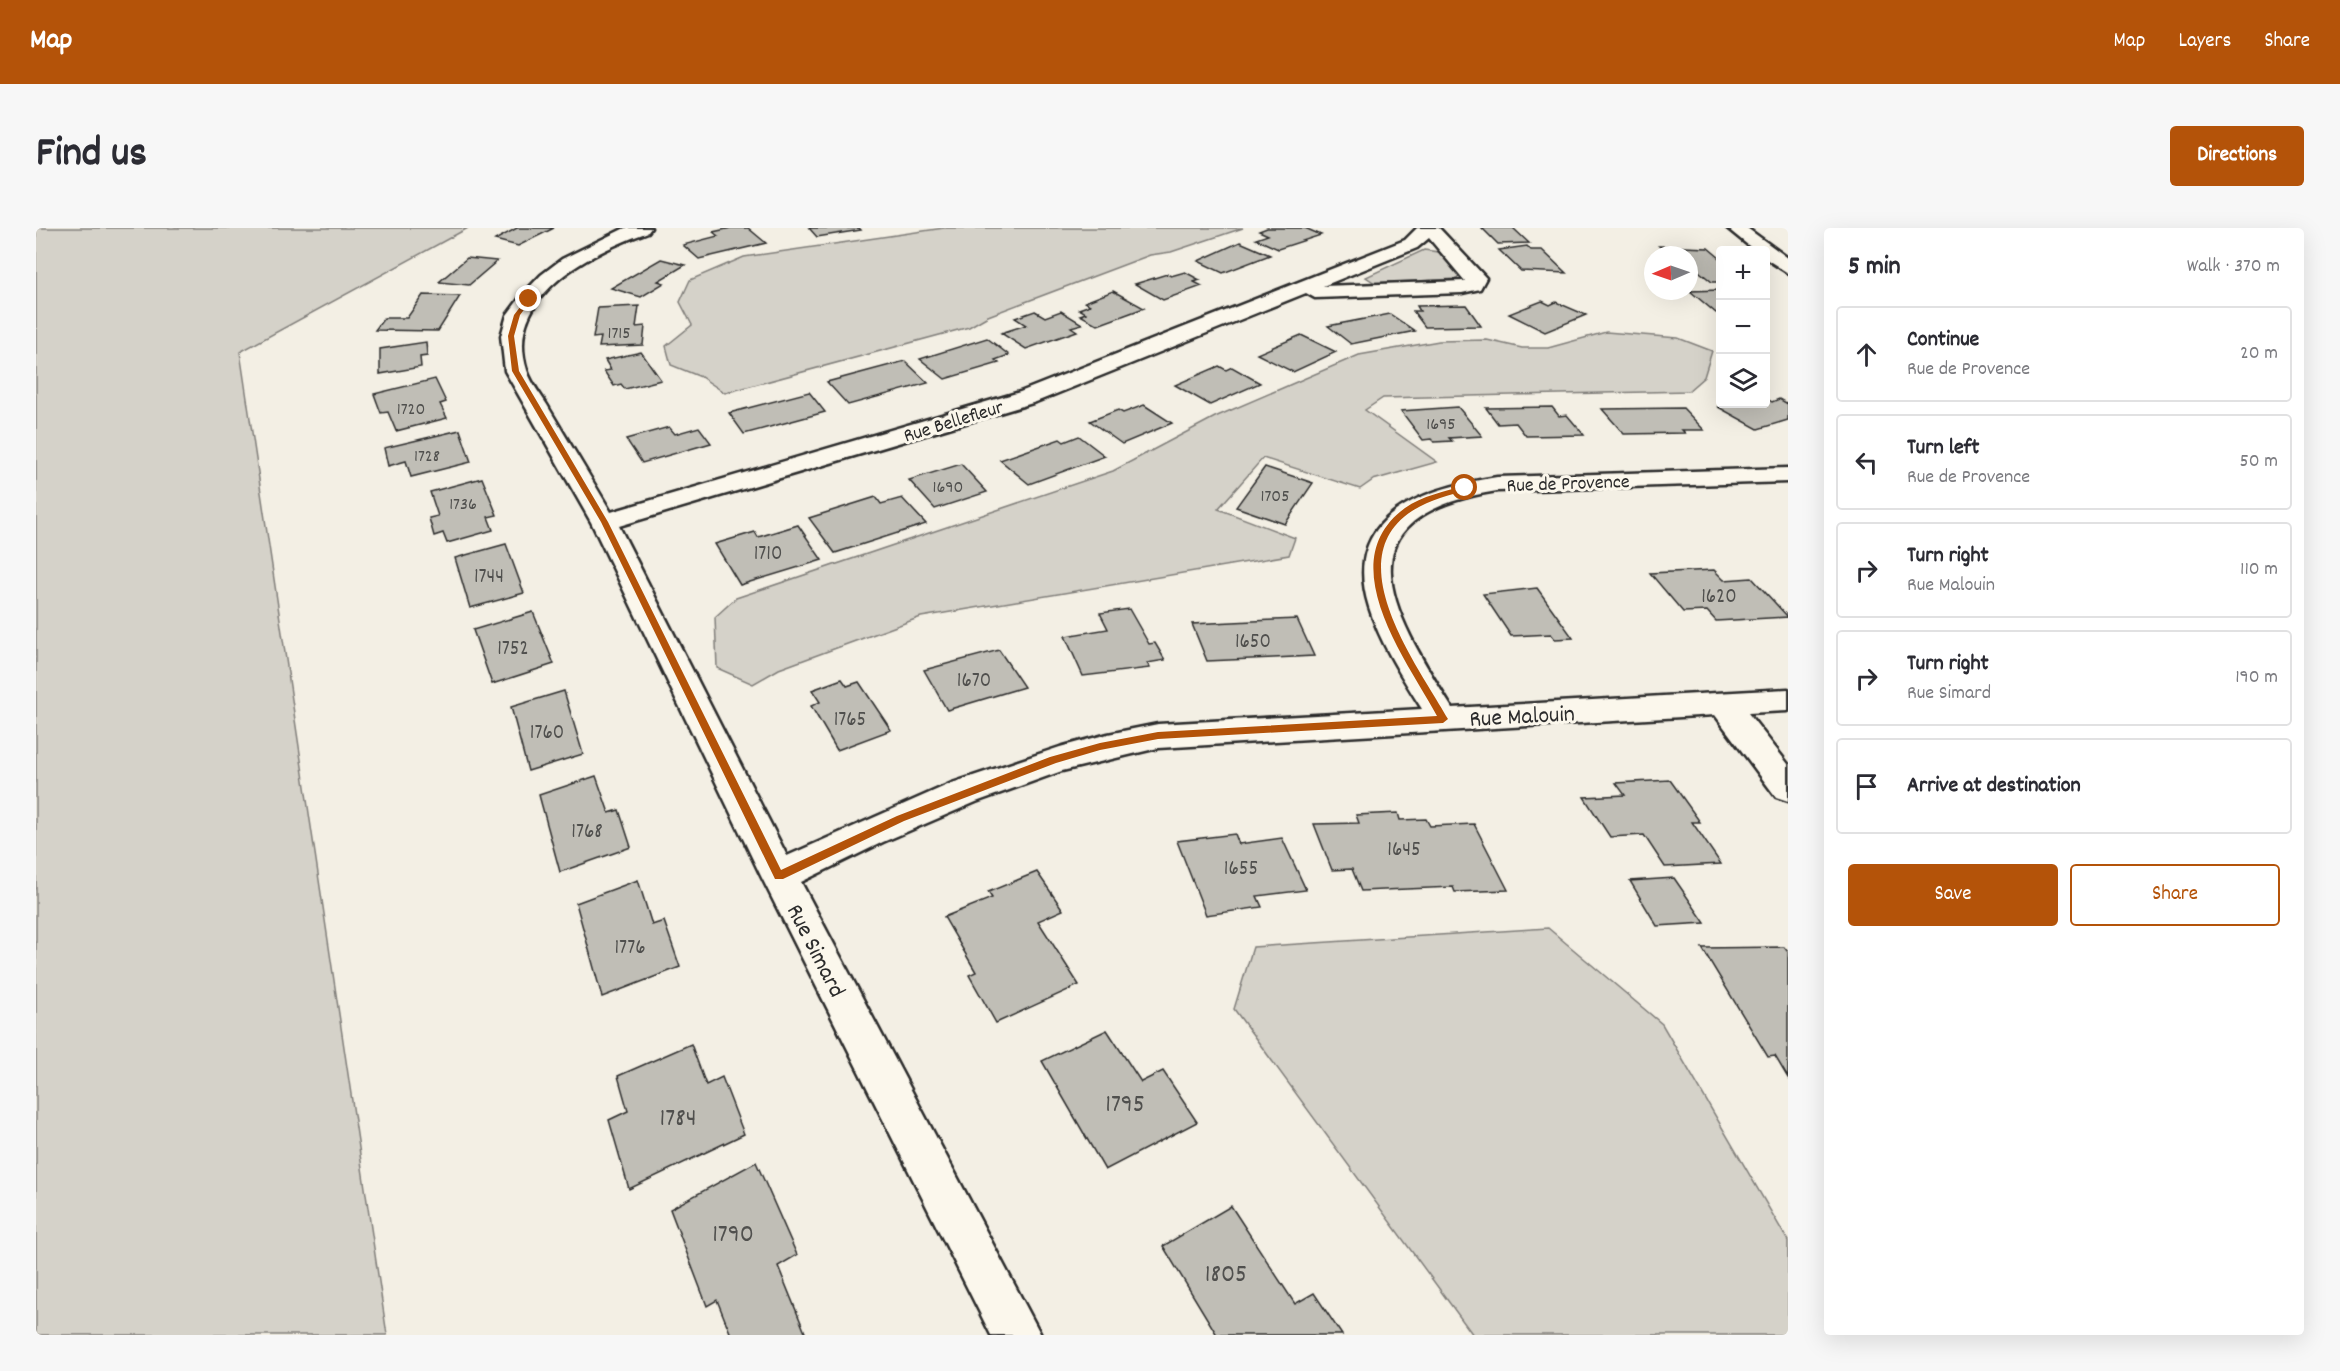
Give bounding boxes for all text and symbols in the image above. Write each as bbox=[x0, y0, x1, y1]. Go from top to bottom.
text: Map bbox=[30, 22, 72, 62]
text: Map bbox=[2114, 27, 2145, 57]
text: Layers bbox=[2178, 27, 2231, 57]
text: Share bbox=[2264, 27, 2310, 57]
text: Find us bbox=[36, 126, 147, 186]
button: Directions bbox=[2170, 126, 2304, 186]
north arrow bbox=[1644, 246, 1698, 300]
map controls bbox=[1716, 246, 1770, 408]
button: + bbox=[1716, 246, 1770, 300]
text: 5 min bbox=[1848, 249, 1901, 286]
text: Walk · 370 m bbox=[2187, 253, 2280, 281]
route end bbox=[515, 285, 541, 311]
button: − bbox=[1716, 300, 1770, 354]
house number: 1715 bbox=[607, 322, 631, 347]
text: Continue bbox=[1907, 325, 1979, 356]
icon: ahead bbox=[1850, 338, 1883, 371]
text: 20 m bbox=[2240, 340, 2278, 368]
button: layers bbox=[1716, 354, 1770, 408]
text: Rue de Provence bbox=[1907, 356, 2030, 384]
street label: Rue Bellefleur bbox=[900, 394, 1008, 451]
house number: 1720 bbox=[397, 398, 425, 423]
house number: 1695 bbox=[1426, 413, 1456, 438]
text: Turn left bbox=[1907, 433, 1979, 464]
house number: 1728 bbox=[414, 445, 440, 470]
icon: left bbox=[1850, 446, 1883, 479]
text: 50 m bbox=[2240, 448, 2278, 476]
text: Rue de Provence bbox=[1907, 464, 2030, 492]
street label: Rue de Provence bbox=[1506, 469, 1630, 501]
route start bbox=[1451, 474, 1477, 500]
house number: 1690 bbox=[933, 476, 963, 501]
house number: 1705 bbox=[1261, 485, 1289, 510]
house number: 1736 bbox=[449, 493, 477, 518]
house number: 1710 bbox=[754, 540, 782, 570]
text: Turn right bbox=[1907, 541, 1989, 572]
icon: right bbox=[1850, 554, 1883, 587]
text: 110 m bbox=[2240, 556, 2278, 584]
house number: 1744 bbox=[474, 563, 504, 593]
text: Rue Malouin bbox=[1907, 572, 1995, 600]
house number: 1620 bbox=[1701, 583, 1737, 613]
house number: 1650 bbox=[1235, 628, 1271, 658]
house number: 1752 bbox=[497, 635, 529, 665]
text: Turn right bbox=[1907, 649, 1989, 680]
icon: right bbox=[1850, 662, 1883, 695]
text: 190 m bbox=[2235, 664, 2278, 692]
house number: 1670 bbox=[957, 667, 991, 697]
text: Rue Simard bbox=[1907, 680, 1991, 708]
street label: Rue Malouin bbox=[1469, 698, 1576, 738]
house number: 1765 bbox=[834, 706, 866, 736]
house number: 1760 bbox=[530, 719, 564, 749]
icon: arrive bbox=[1850, 770, 1883, 803]
text: Arrive at destination bbox=[1907, 771, 2081, 802]
house number: 1768 bbox=[571, 818, 603, 848]
house number: 1645 bbox=[1387, 836, 1421, 866]
house number: 1655 bbox=[1224, 855, 1258, 885]
button: Save bbox=[1848, 864, 2058, 926]
button: Share bbox=[2070, 864, 2280, 926]
street label: Rue Simard bbox=[776, 899, 852, 1004]
house number: 1776 bbox=[615, 934, 645, 964]
house number: 1795 bbox=[1105, 1087, 1145, 1124]
house number: 1784 bbox=[660, 1101, 696, 1138]
house number: 1790 bbox=[712, 1217, 754, 1254]
house number: 1805 bbox=[1205, 1257, 1247, 1294]

